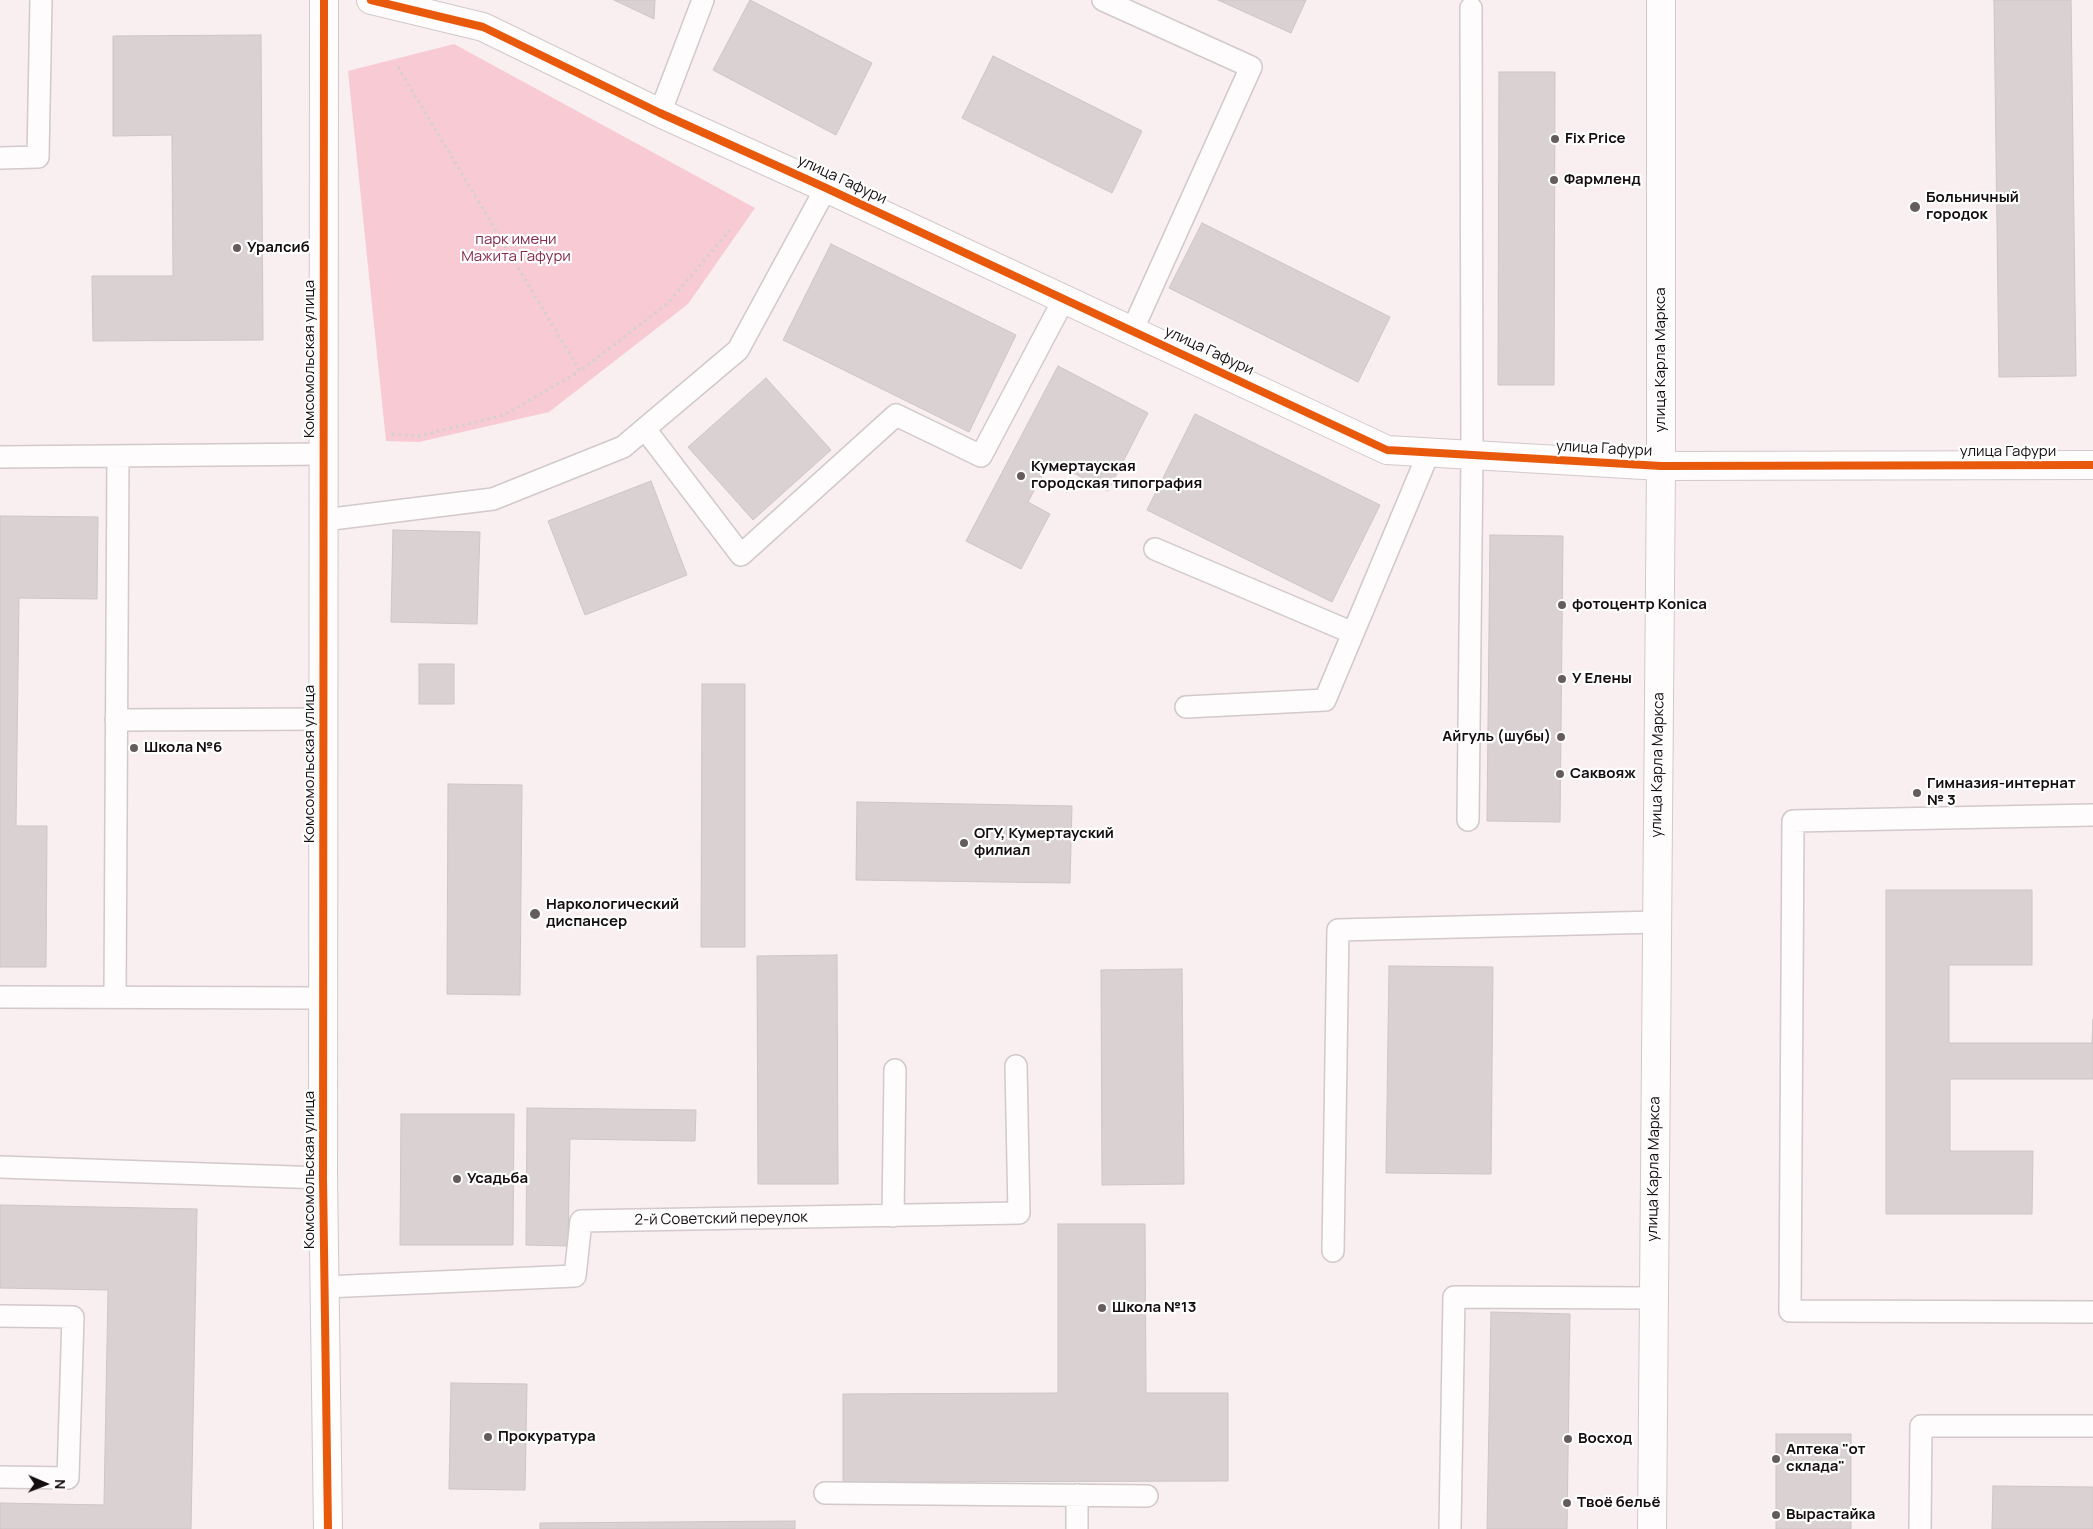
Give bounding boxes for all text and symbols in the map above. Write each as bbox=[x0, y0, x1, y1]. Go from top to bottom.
place label: Fix Price bbox=[1565, 130, 1626, 148]
marker: Fix Price bbox=[1549, 133, 1561, 145]
street label: улица Гафури bbox=[794, 151, 890, 209]
place label: Фармленд bbox=[1564, 171, 1641, 189]
marker: Фармленд bbox=[1548, 174, 1560, 186]
place label: Больничный городок bbox=[1926, 189, 2019, 224]
marker: Больничный городок bbox=[1908, 200, 1922, 214]
park label: парк имени Мажита Гафури bbox=[461, 231, 571, 266]
place label: Уралсиб bbox=[247, 239, 310, 257]
marker: Уралсиб bbox=[231, 242, 243, 254]
street label: Комсомольская улица bbox=[301, 280, 319, 438]
street label: улица Карла Маркса bbox=[1652, 287, 1670, 433]
street label: улица Гафури bbox=[1161, 322, 1257, 380]
street label: улица Гафури bbox=[1555, 437, 1653, 461]
street label: улица Гафури bbox=[1960, 443, 2056, 461]
place label: Кумертауская городская типография bbox=[1031, 458, 1202, 493]
marker: Кумертауская городская типография bbox=[1015, 470, 1027, 482]
place label: фотоцентр Konica bbox=[1572, 596, 1707, 614]
marker: фотоцентр Konica bbox=[1556, 599, 1568, 611]
place label: У Елены bbox=[1572, 670, 1632, 688]
marker: У Елены bbox=[1556, 673, 1568, 685]
street label: Комсомольская улица bbox=[301, 685, 319, 843]
street label: улица Карла Маркса bbox=[1648, 692, 1668, 838]
place label: Айгуль (шубы) bbox=[1442, 728, 1551, 746]
marker: Айгуль (шубы) bbox=[1555, 731, 1567, 743]
place label: Школа №6 bbox=[144, 739, 222, 757]
marker: Школа №6 bbox=[128, 742, 140, 754]
place label: Саквояж bbox=[1570, 765, 1636, 783]
marker: Саквояж bbox=[1554, 768, 1566, 780]
place label: Гимназия-интернат № 3 bbox=[1927, 775, 2076, 810]
marker: Гимназия-интернат № 3 bbox=[1911, 787, 1923, 799]
place label: ОГУ, Кумертауский филиал bbox=[974, 825, 1114, 860]
marker: ОГУ, Кумертауский филиал bbox=[958, 837, 970, 849]
place label: Наркологический диспансер bbox=[546, 896, 679, 931]
marker: Наркологический диспансер bbox=[528, 907, 542, 921]
street label: Комсомольская улица bbox=[301, 1091, 319, 1249]
street label: улица Карла Маркса bbox=[1644, 1096, 1664, 1242]
place label: Усадьба bbox=[467, 1170, 528, 1188]
marker: Усадьба bbox=[451, 1173, 463, 1185]
street label: 2-й Советский переулок bbox=[634, 1208, 808, 1230]
place label: Школа №13 bbox=[1112, 1299, 1196, 1317]
marker: Школа №13 bbox=[1096, 1302, 1108, 1314]
place label: Прокуратура bbox=[498, 1428, 596, 1446]
place label: Восход bbox=[1578, 1430, 1632, 1448]
marker: Прокуратура bbox=[482, 1431, 494, 1443]
marker: Восход bbox=[1562, 1433, 1574, 1445]
place label: Аптека "от склада" bbox=[1786, 1441, 1866, 1476]
marker: Аптека "от склада" bbox=[1770, 1453, 1782, 1465]
north arrow bbox=[20, 1459, 70, 1509]
text: N bbox=[51, 1479, 70, 1489]
place label: Твоё бельё bbox=[1577, 1494, 1660, 1512]
marker: Твоё бельё bbox=[1561, 1497, 1573, 1509]
place label: Вырастайка bbox=[1786, 1506, 1875, 1524]
marker: Вырастайка bbox=[1770, 1509, 1782, 1521]

